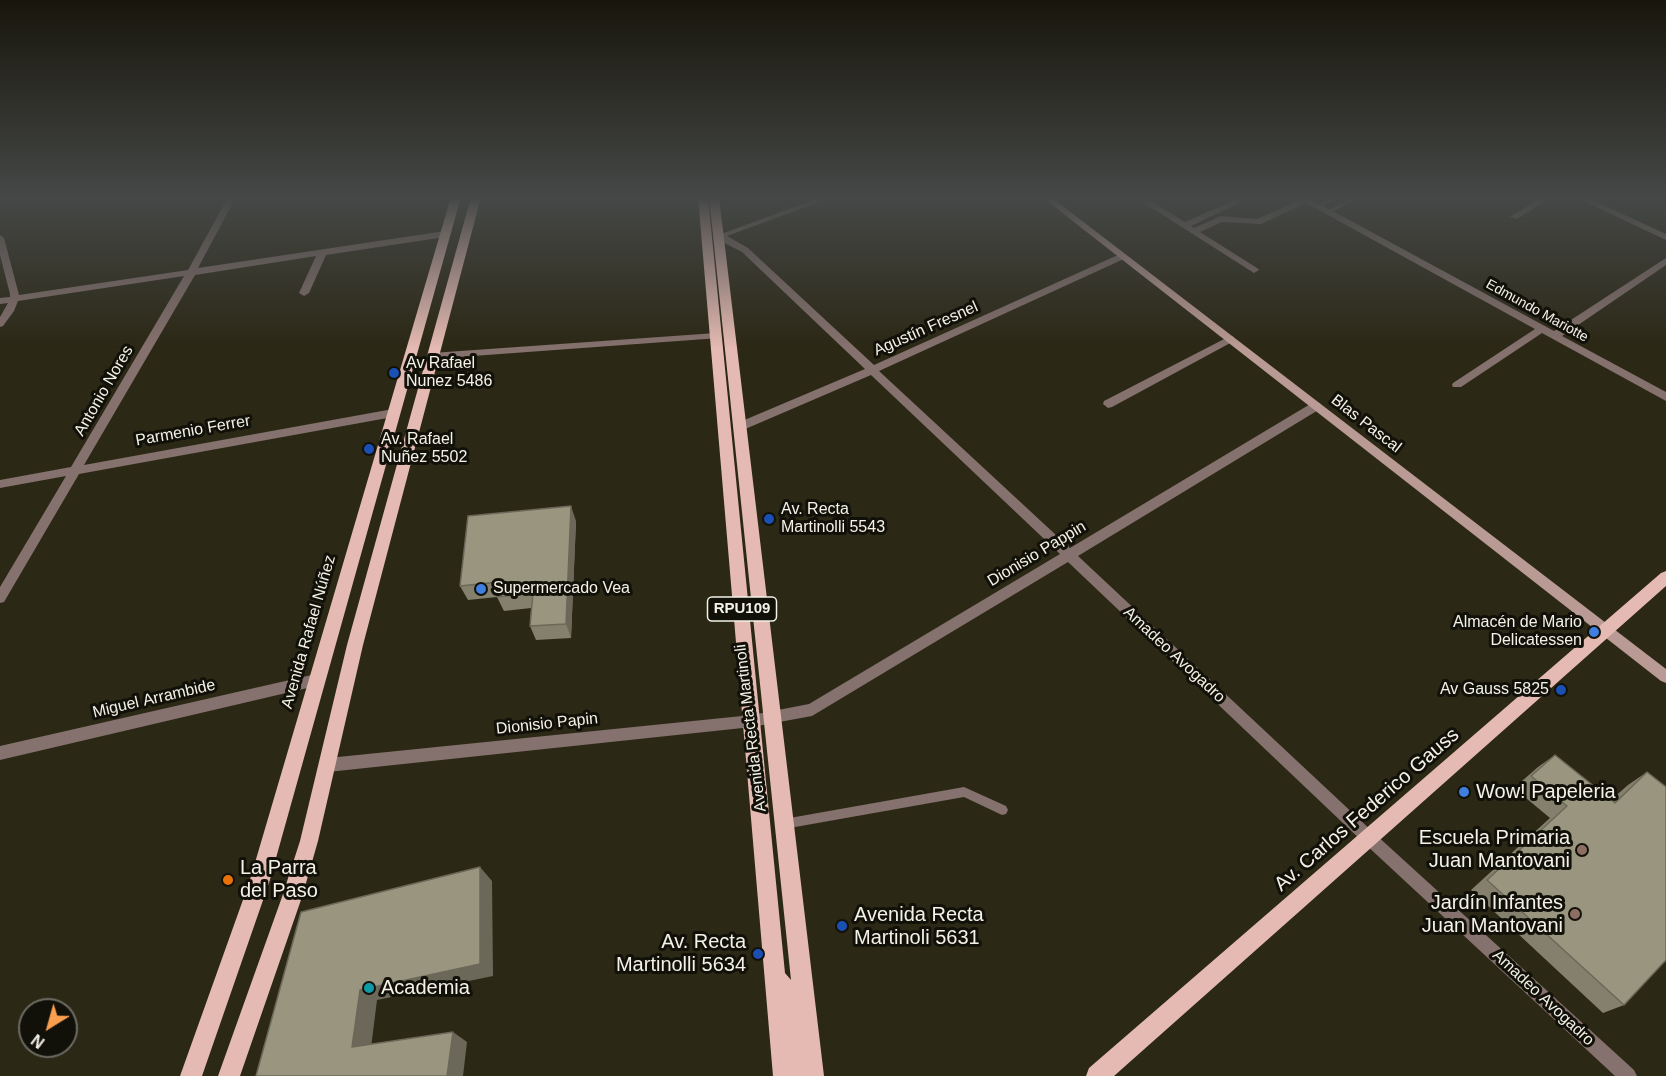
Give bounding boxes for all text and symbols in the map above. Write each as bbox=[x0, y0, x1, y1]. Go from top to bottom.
street label: Edmundo Mariotte bbox=[1483, 276, 1591, 346]
street label: Agustín Fresnel bbox=[871, 297, 981, 361]
street label: Antonio Nores bbox=[70, 342, 138, 440]
place label: Av Rafael Nunez 5486 bbox=[406, 354, 492, 392]
marker: Av Rafael Nunez 5486 bbox=[387, 366, 401, 380]
street label: Blas Pascal bbox=[1327, 391, 1405, 457]
street label: Parmenio Ferrer bbox=[134, 411, 252, 451]
place label: Av. Rafael Nuñez 5502 bbox=[381, 430, 467, 468]
marker: Av. Rafael Nuñez 5502 bbox=[362, 442, 376, 456]
place label: Av. Recta Martinolli 5543 bbox=[781, 500, 885, 538]
marker: Av. Recta Martinolli 5543 bbox=[762, 512, 776, 526]
street label: Dionisio Pappin bbox=[984, 517, 1090, 591]
street label: Avenida Rafael Núñez bbox=[278, 553, 340, 711]
place label: Supermercado Vea bbox=[493, 579, 630, 599]
marker: Supermercado Vea bbox=[474, 582, 488, 596]
road number: RPU109 bbox=[708, 597, 777, 621]
street label: Amadeo Avogadro bbox=[1119, 603, 1229, 707]
place label: Almacén de Mario Delicatessen bbox=[1453, 613, 1582, 651]
marker: Almacén de Mario Delicatessen bbox=[1587, 625, 1601, 639]
street label: Avenida Recta Martinoli bbox=[731, 643, 771, 813]
street label: Miguel Arrambide bbox=[91, 676, 217, 722]
place label: Av Gauss 5825 bbox=[1440, 680, 1549, 700]
marker: Av Gauss 5825 bbox=[1554, 683, 1568, 697]
street label: Dionisio Papin bbox=[495, 709, 599, 739]
street label: Av. Carlos Federico Gauss bbox=[1270, 723, 1464, 897]
place label: Wow! Papeleria bbox=[1476, 780, 1616, 804]
marker: Wow! Papeleria bbox=[1457, 785, 1471, 799]
place label: Escuela Primaria Juan Mantovani bbox=[1419, 826, 1570, 873]
marker: Escuela Primaria Juan Mantovani bbox=[1575, 843, 1589, 857]
place label: La Parra del Paso bbox=[240, 856, 318, 903]
marker: La Parra del Paso bbox=[221, 873, 235, 887]
place label: Jardín Infantes Juan Mantovani bbox=[1422, 891, 1563, 938]
place label: Avenida Recta Martinoli 5631 bbox=[854, 903, 984, 950]
marker: Jardín Infantes Juan Mantovani bbox=[1568, 907, 1582, 921]
marker: Avenida Recta Martinoli 5631 bbox=[835, 919, 849, 933]
place label: Av. Recta Martinolli 5634 bbox=[616, 930, 746, 977]
street label: Amadeo Avogadro bbox=[1488, 946, 1598, 1050]
marker: Av. Recta Martinolli 5634 bbox=[751, 947, 765, 961]
place label: Academia bbox=[381, 976, 470, 1000]
marker: Academia bbox=[362, 981, 376, 995]
north arrow bbox=[18, 998, 78, 1058]
text: N bbox=[28, 1031, 48, 1051]

